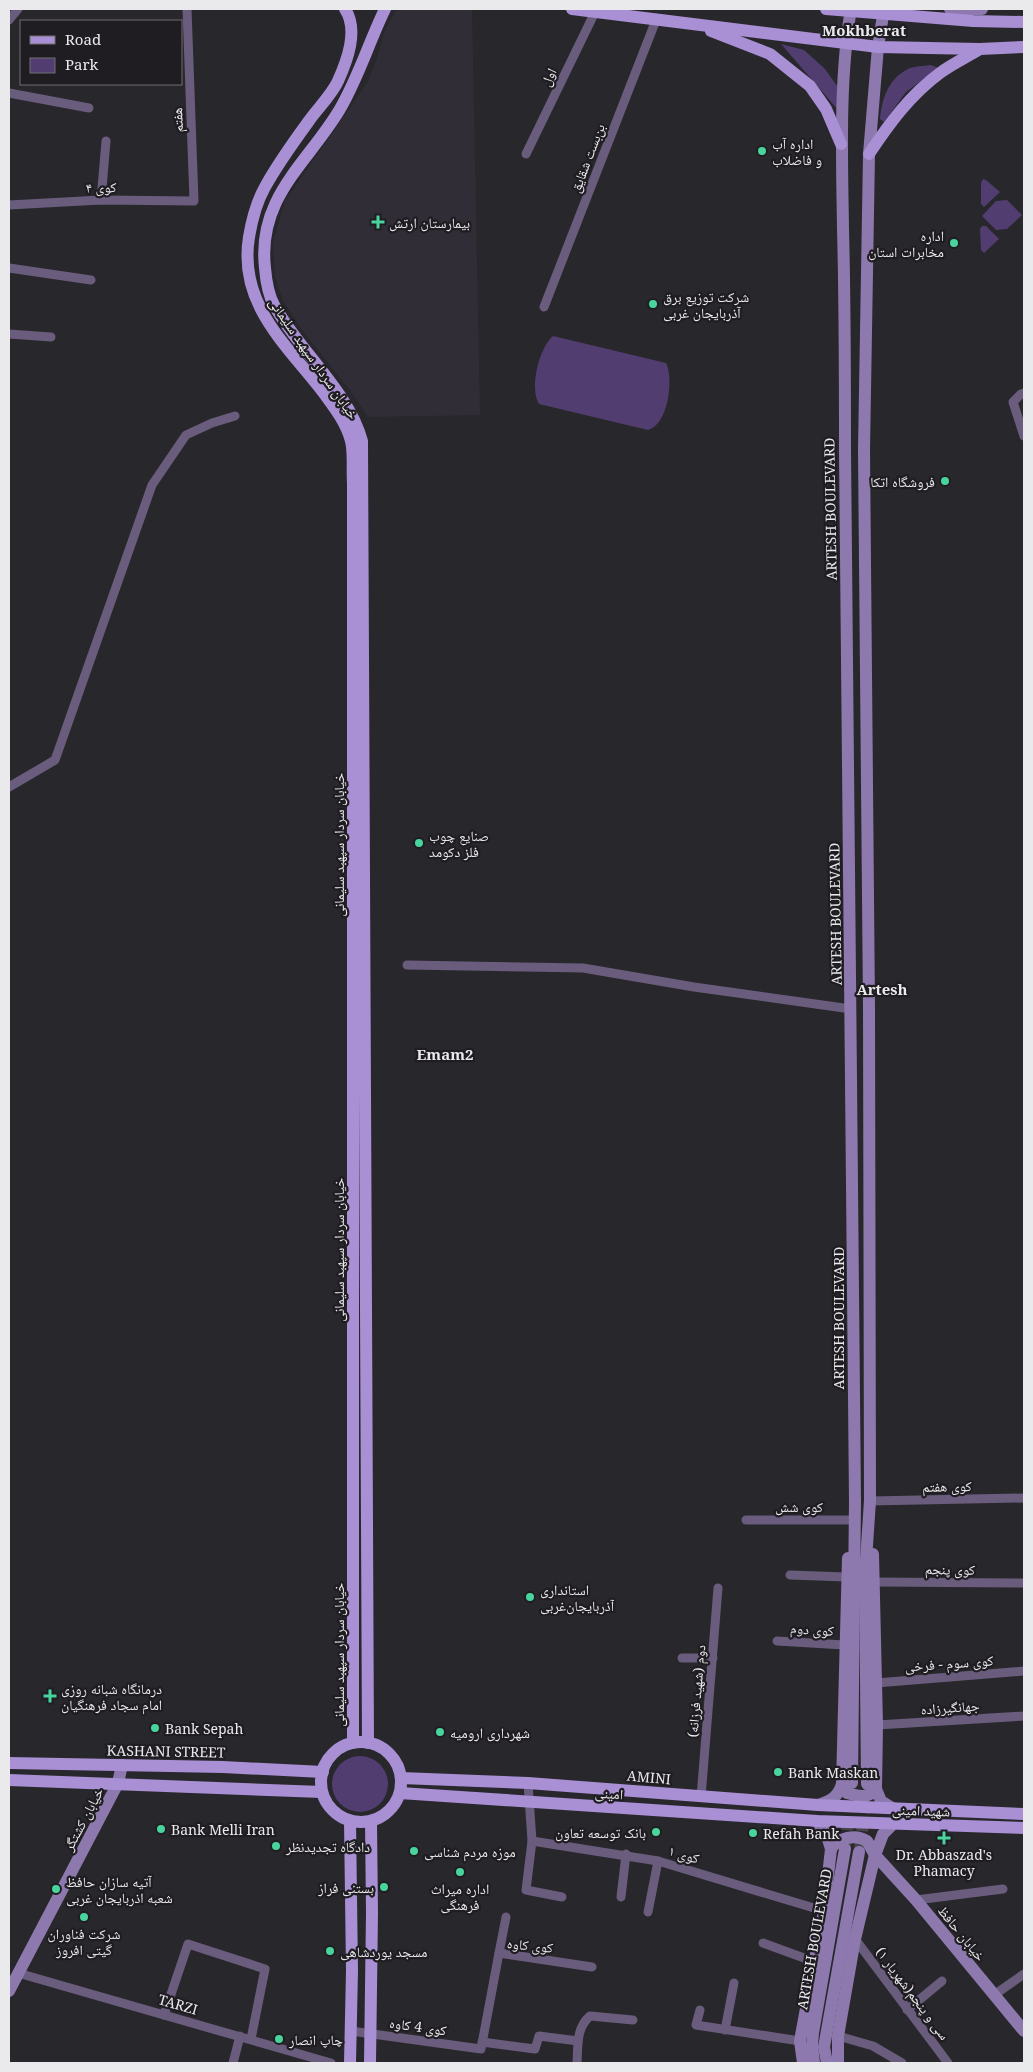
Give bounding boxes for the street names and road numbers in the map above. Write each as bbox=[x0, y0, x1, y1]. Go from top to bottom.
street label: اول bbox=[535, 65, 561, 89]
street label: هفتم bbox=[167, 107, 188, 133]
street label: بن‌بست شقایق bbox=[565, 121, 610, 195]
street label: کوی ۴ bbox=[85, 177, 117, 197]
street label: خیابان سردار سپهبد سلیمانی bbox=[265, 293, 363, 423]
street label: ARTESH BOULEVARD bbox=[819, 437, 841, 581]
street label: خیابان سردار سپهبد سلیمانی bbox=[329, 773, 348, 917]
street label: ARTESH BOULEVARD bbox=[824, 842, 846, 986]
street label: خیابان سردار سپهبد سلیمانی bbox=[329, 1178, 348, 1322]
street label: ARTESH BOULEVARD bbox=[829, 1247, 848, 1389]
street label: کوی هفتم bbox=[922, 1476, 972, 1497]
street label: کوی شش bbox=[775, 1497, 823, 1516]
street label: کوی پنجم bbox=[925, 1559, 975, 1580]
street label: خیابان سردار سپهبد سلیمانی bbox=[329, 1583, 348, 1727]
street label: کوی دوم bbox=[789, 1618, 835, 1641]
street label: دوم (شهید فرزانه) bbox=[682, 1644, 711, 1738]
street label: کوی سوم - فرخی bbox=[904, 1650, 994, 1677]
street label: جهانگیرزاده bbox=[920, 1695, 980, 1719]
street label: KASHANI STREET bbox=[106, 1740, 226, 1762]
street label: AMINI bbox=[626, 1766, 672, 1788]
street label: امینی bbox=[594, 1783, 624, 1803]
street label: خیابان کشتگر bbox=[58, 1784, 108, 1855]
street label: شهید امینی bbox=[892, 1799, 950, 1821]
street label: کوی ۱ bbox=[666, 1840, 702, 1868]
street label: ARTESH BOULEVARD bbox=[792, 1867, 836, 2011]
street label: خیابان حافظ bbox=[934, 1901, 990, 1965]
street label: کوی کاوه bbox=[506, 1933, 554, 1957]
street label: سی و پنجم(شهریار ۱) bbox=[871, 1943, 954, 2044]
street label: TARZI bbox=[156, 1989, 200, 2019]
street label: کوی 4 کاوه bbox=[388, 2013, 448, 2039]

